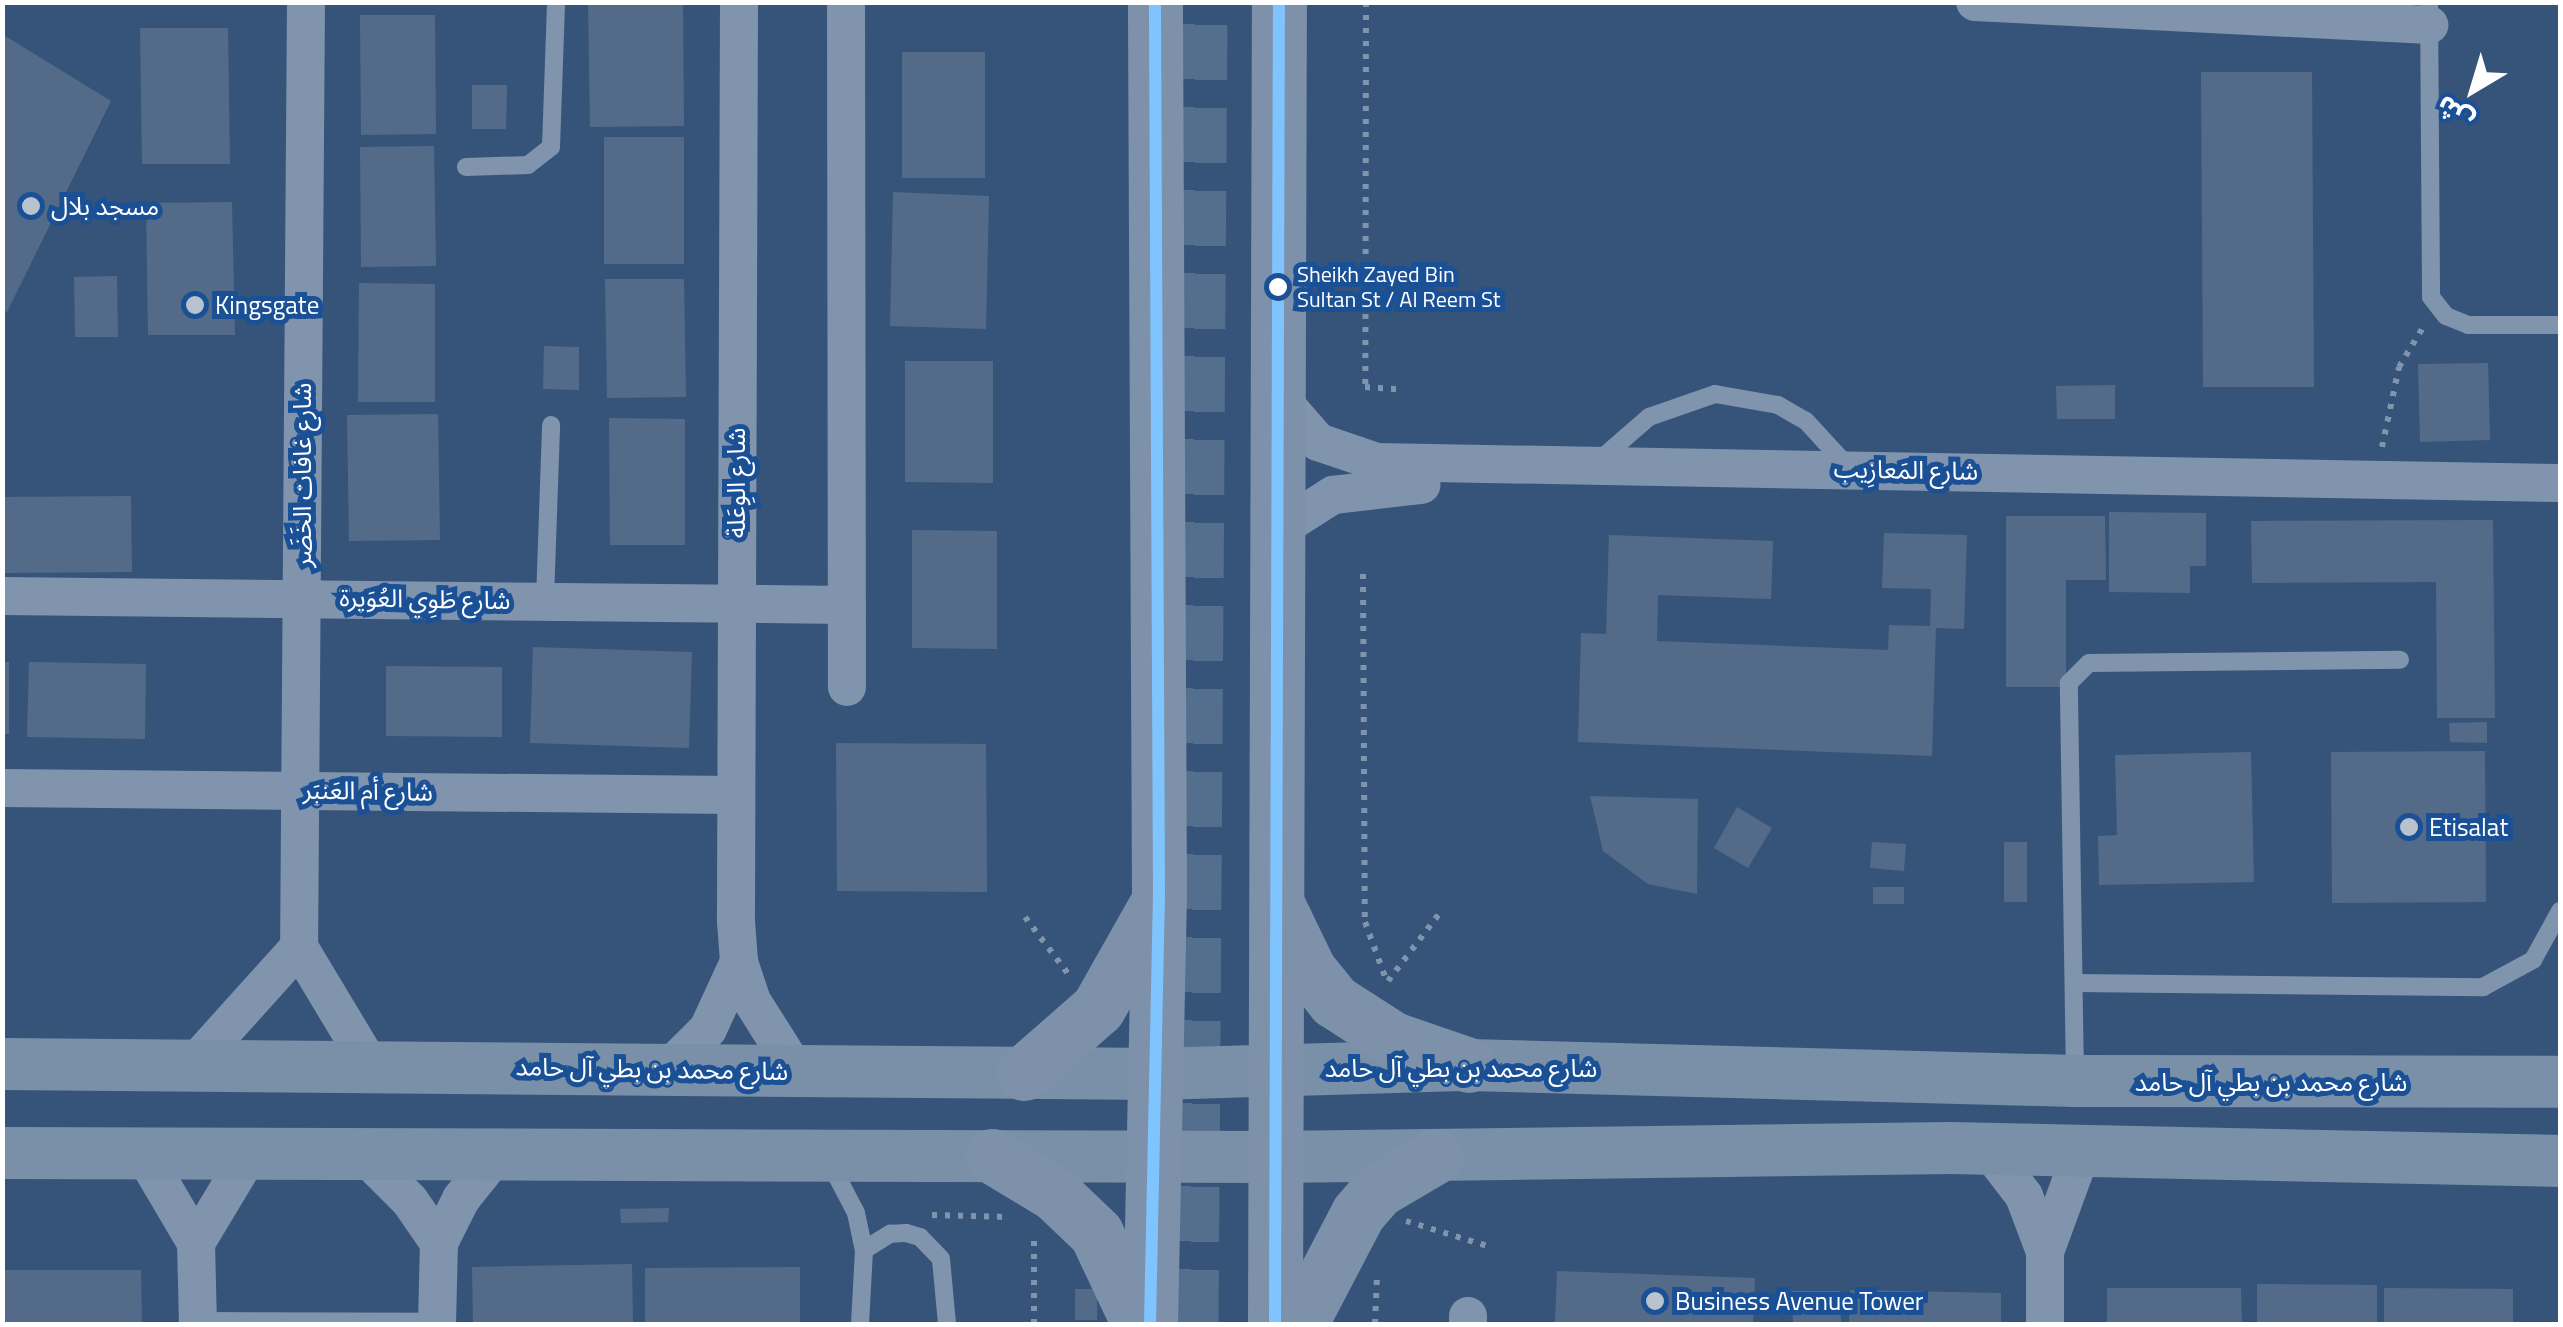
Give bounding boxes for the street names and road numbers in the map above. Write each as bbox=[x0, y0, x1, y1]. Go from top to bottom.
street label: شارع غافات الخَضَر bbox=[287, 383, 317, 567]
street label: شارع الوِعَلة bbox=[721, 428, 751, 538]
street label: شارع المَعازِيب bbox=[1833, 454, 1979, 486]
street label: شارع طَوِي العُوَيرة bbox=[339, 583, 511, 615]
street label: شارع أم العَنبَر bbox=[303, 775, 433, 807]
street label: شارع محمد بن بطي آل حامد bbox=[515, 1052, 789, 1086]
street label: شارع محمد بن بطي آل حامد bbox=[1325, 1053, 1597, 1083]
street label: شارع محمد بن بطي آل حامد bbox=[2135, 1067, 2407, 1097]

